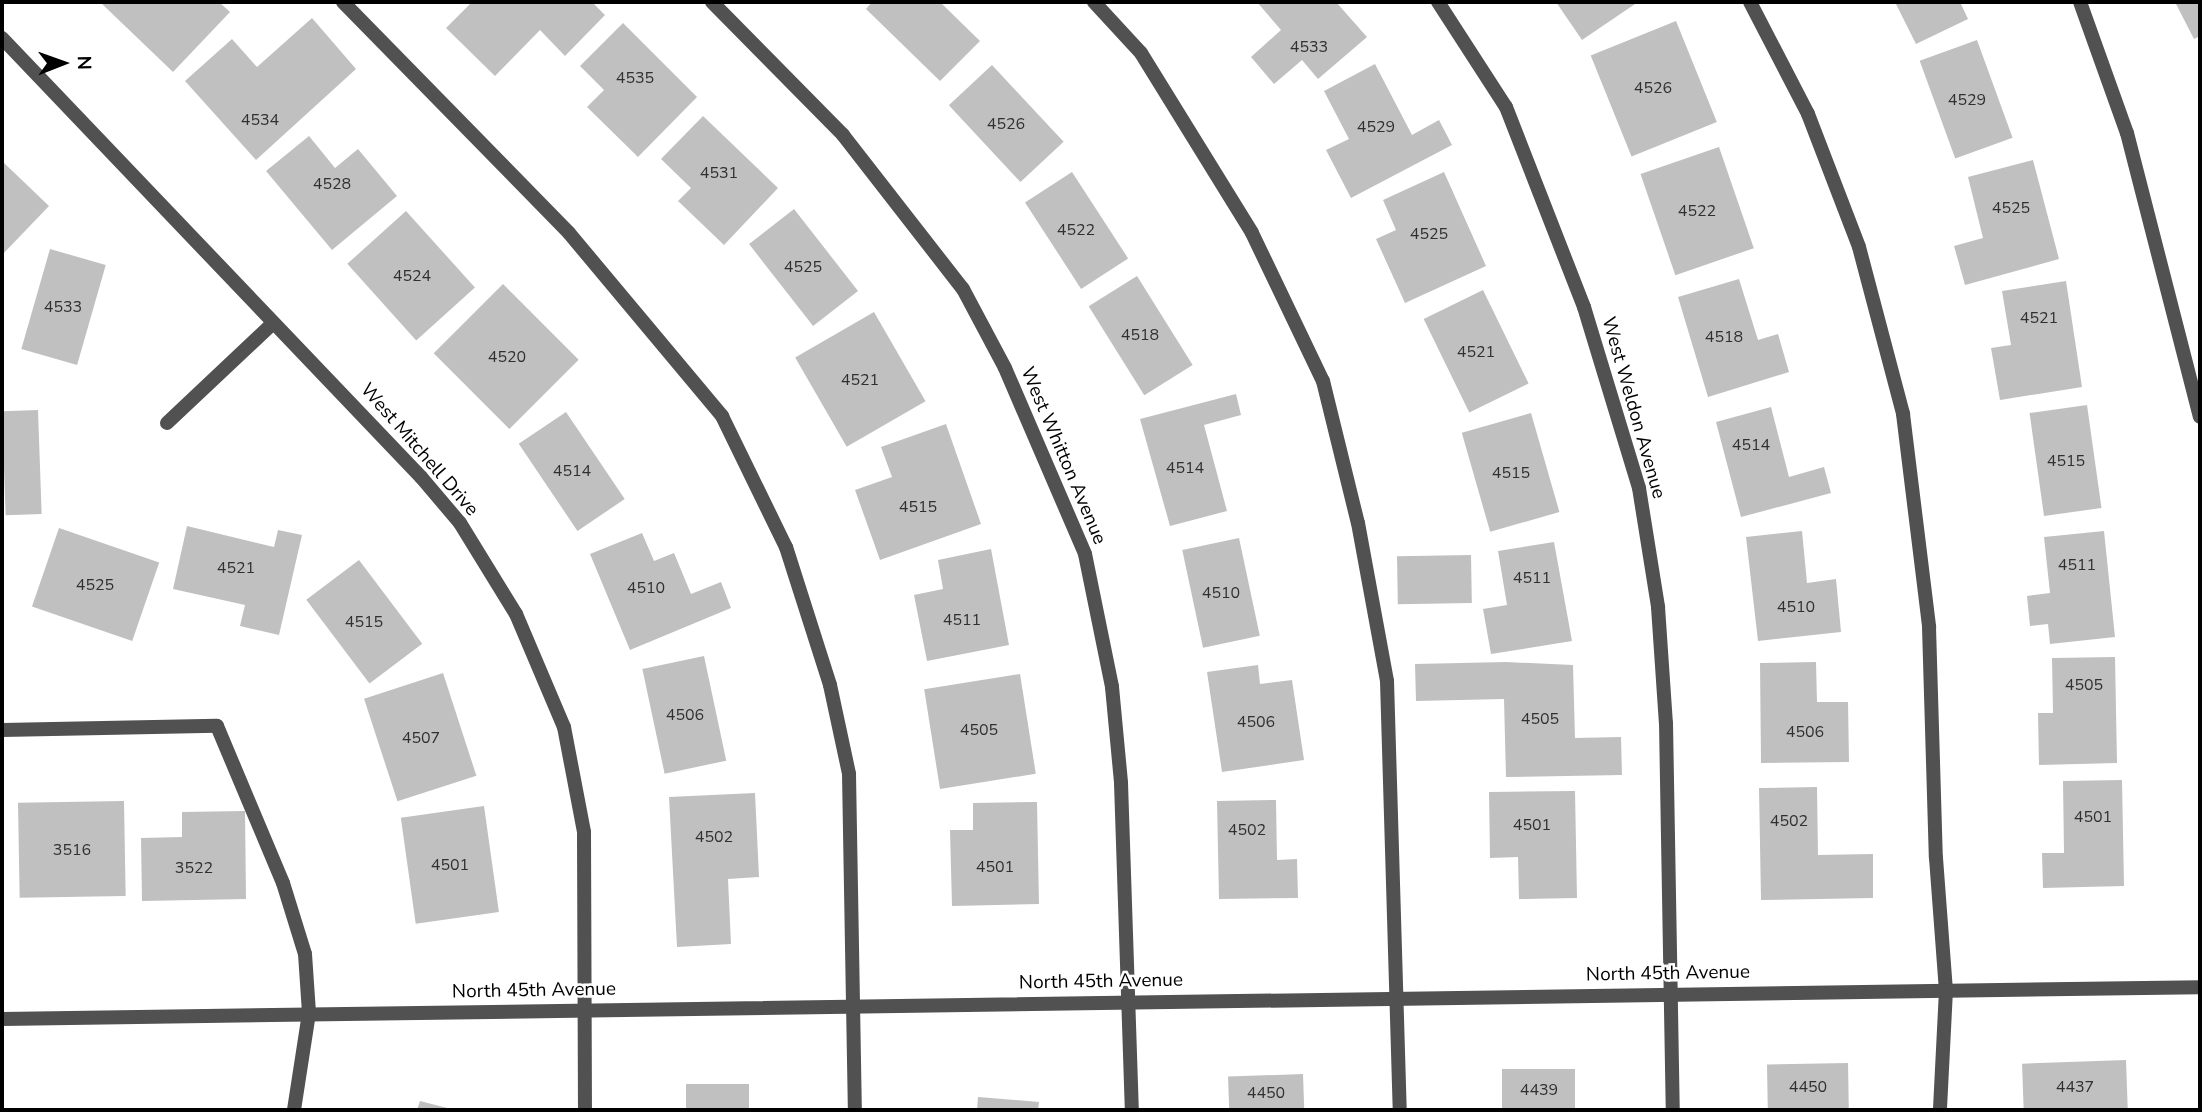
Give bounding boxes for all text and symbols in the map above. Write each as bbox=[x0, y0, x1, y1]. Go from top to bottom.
north arrow bbox=[28, 28, 98, 98]
house number: 4533 bbox=[1290, 37, 1328, 57]
text: N bbox=[71, 55, 97, 70]
house number: 4535 bbox=[616, 68, 654, 88]
house number: 4526 bbox=[1634, 78, 1672, 98]
house number: 4529 bbox=[1948, 90, 1986, 110]
house number: 4534 bbox=[241, 110, 279, 130]
house number: 4526 bbox=[987, 114, 1025, 134]
house number: 4529 bbox=[1357, 117, 1395, 137]
house number: 4531 bbox=[700, 163, 738, 183]
house number: 4528 bbox=[313, 174, 351, 194]
house number: 4525 bbox=[1992, 198, 2030, 218]
house number: 4522 bbox=[1678, 201, 1716, 221]
house number: 4522 bbox=[1057, 220, 1095, 240]
house number: 4525 bbox=[1410, 224, 1448, 244]
house number: 4525 bbox=[784, 257, 822, 277]
house number: 4524 bbox=[393, 266, 431, 286]
house number: 4533 bbox=[44, 297, 82, 317]
house number: 4521 bbox=[2020, 308, 2058, 328]
street label: West Weldon Avenue bbox=[1596, 315, 1670, 501]
house number: 4518 bbox=[1121, 325, 1159, 345]
house number: 4518 bbox=[1705, 327, 1743, 347]
house number: 4521 bbox=[1457, 342, 1495, 362]
house number: 4520 bbox=[488, 347, 526, 367]
street label: West Whitton Avenue bbox=[1015, 364, 1111, 548]
house number: 4521 bbox=[841, 370, 879, 390]
street label: West Mitchell Drive bbox=[355, 379, 483, 521]
house number: 4514 bbox=[1732, 435, 1770, 455]
house number: 4515 bbox=[2047, 451, 2085, 471]
house number: 4514 bbox=[1166, 458, 1204, 478]
house number: 4514 bbox=[553, 461, 591, 481]
house number: 4515 bbox=[1492, 463, 1530, 483]
house number: 4515 bbox=[899, 497, 937, 517]
house number: 4511 bbox=[2058, 555, 2096, 575]
house number: 4521 bbox=[217, 558, 255, 578]
house number: 4511 bbox=[1513, 568, 1551, 588]
house number: 4525 bbox=[76, 575, 114, 595]
house number: 4510 bbox=[627, 578, 665, 598]
house number: 4510 bbox=[1202, 583, 1240, 603]
house number: 4510 bbox=[1777, 597, 1815, 617]
house number: 4511 bbox=[943, 610, 981, 630]
house number: 4515 bbox=[345, 612, 383, 632]
house number: 4505 bbox=[2065, 675, 2103, 695]
house number: 4506 bbox=[666, 705, 704, 725]
house number: 4505 bbox=[1521, 709, 1559, 729]
house number: 4506 bbox=[1237, 712, 1275, 732]
house number: 4505 bbox=[960, 720, 998, 740]
house number: 4506 bbox=[1786, 722, 1824, 742]
house number: 4507 bbox=[402, 728, 440, 748]
house number: 4501 bbox=[2074, 807, 2112, 827]
house number: 4502 bbox=[1770, 811, 1808, 831]
house number: 4501 bbox=[1513, 815, 1551, 835]
house number: 4502 bbox=[1228, 820, 1266, 840]
house number: 4502 bbox=[695, 827, 733, 847]
house number: 3516 bbox=[53, 840, 91, 860]
house number: 4501 bbox=[431, 855, 469, 875]
house number: 4501 bbox=[976, 857, 1014, 877]
house number: 3522 bbox=[175, 858, 213, 878]
street label: North 45th Avenue bbox=[1586, 961, 1750, 987]
street label: North 45th Avenue bbox=[1019, 969, 1183, 995]
street label: North 45th Avenue bbox=[452, 978, 616, 1004]
house number: 4450 bbox=[1789, 1077, 1827, 1097]
house number: 4437 bbox=[2056, 1077, 2094, 1097]
house number: 4439 bbox=[1520, 1080, 1558, 1100]
house number: 4450 bbox=[1247, 1083, 1285, 1103]

